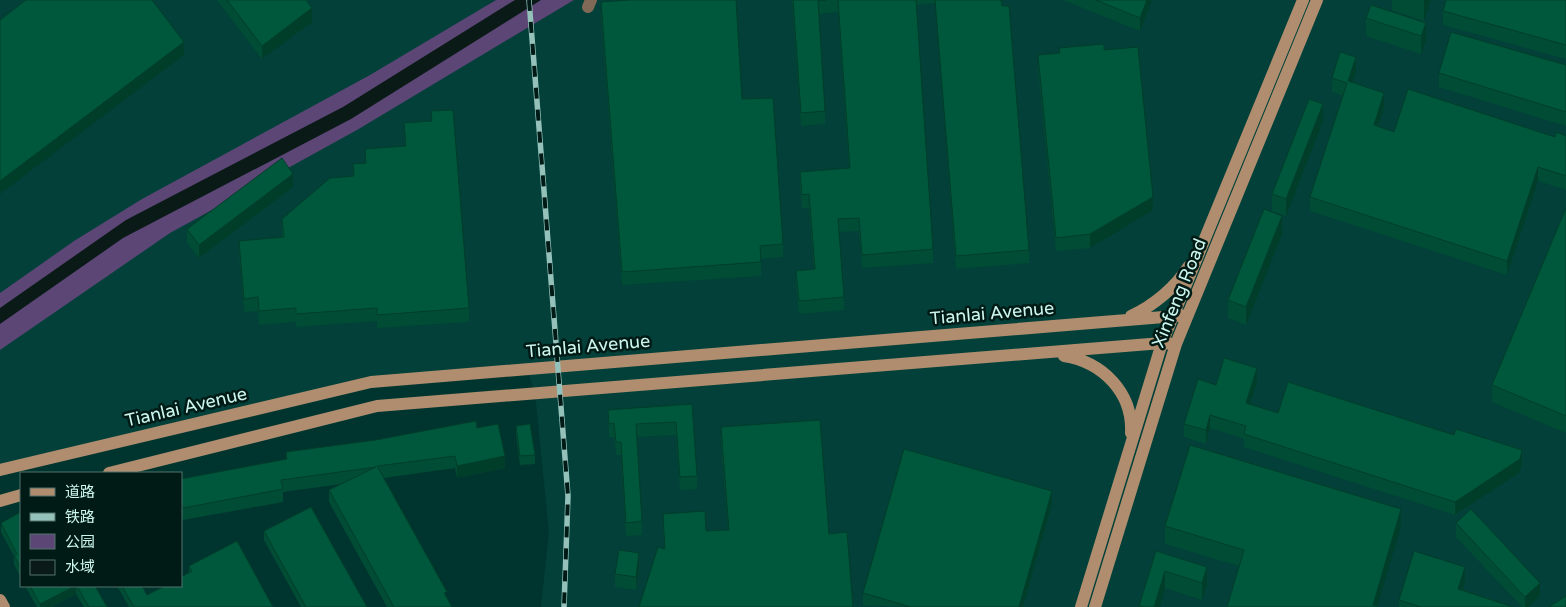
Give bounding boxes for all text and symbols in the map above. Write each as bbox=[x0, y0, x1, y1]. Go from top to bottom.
street label: Xinfeng Road bbox=[1147, 235, 1211, 351]
street label: Tianlai Avenue bbox=[929, 297, 1055, 329]
street label: Tianlai Avenue bbox=[525, 330, 651, 362]
street label: Tianlai Avenue bbox=[123, 382, 249, 432]
legend bbox=[20, 472, 182, 587]
text: 道路 bbox=[65, 483, 95, 501]
text: 铁路 bbox=[65, 508, 95, 526]
text: 公园 bbox=[65, 533, 95, 551]
text: 水域 bbox=[65, 558, 95, 576]

